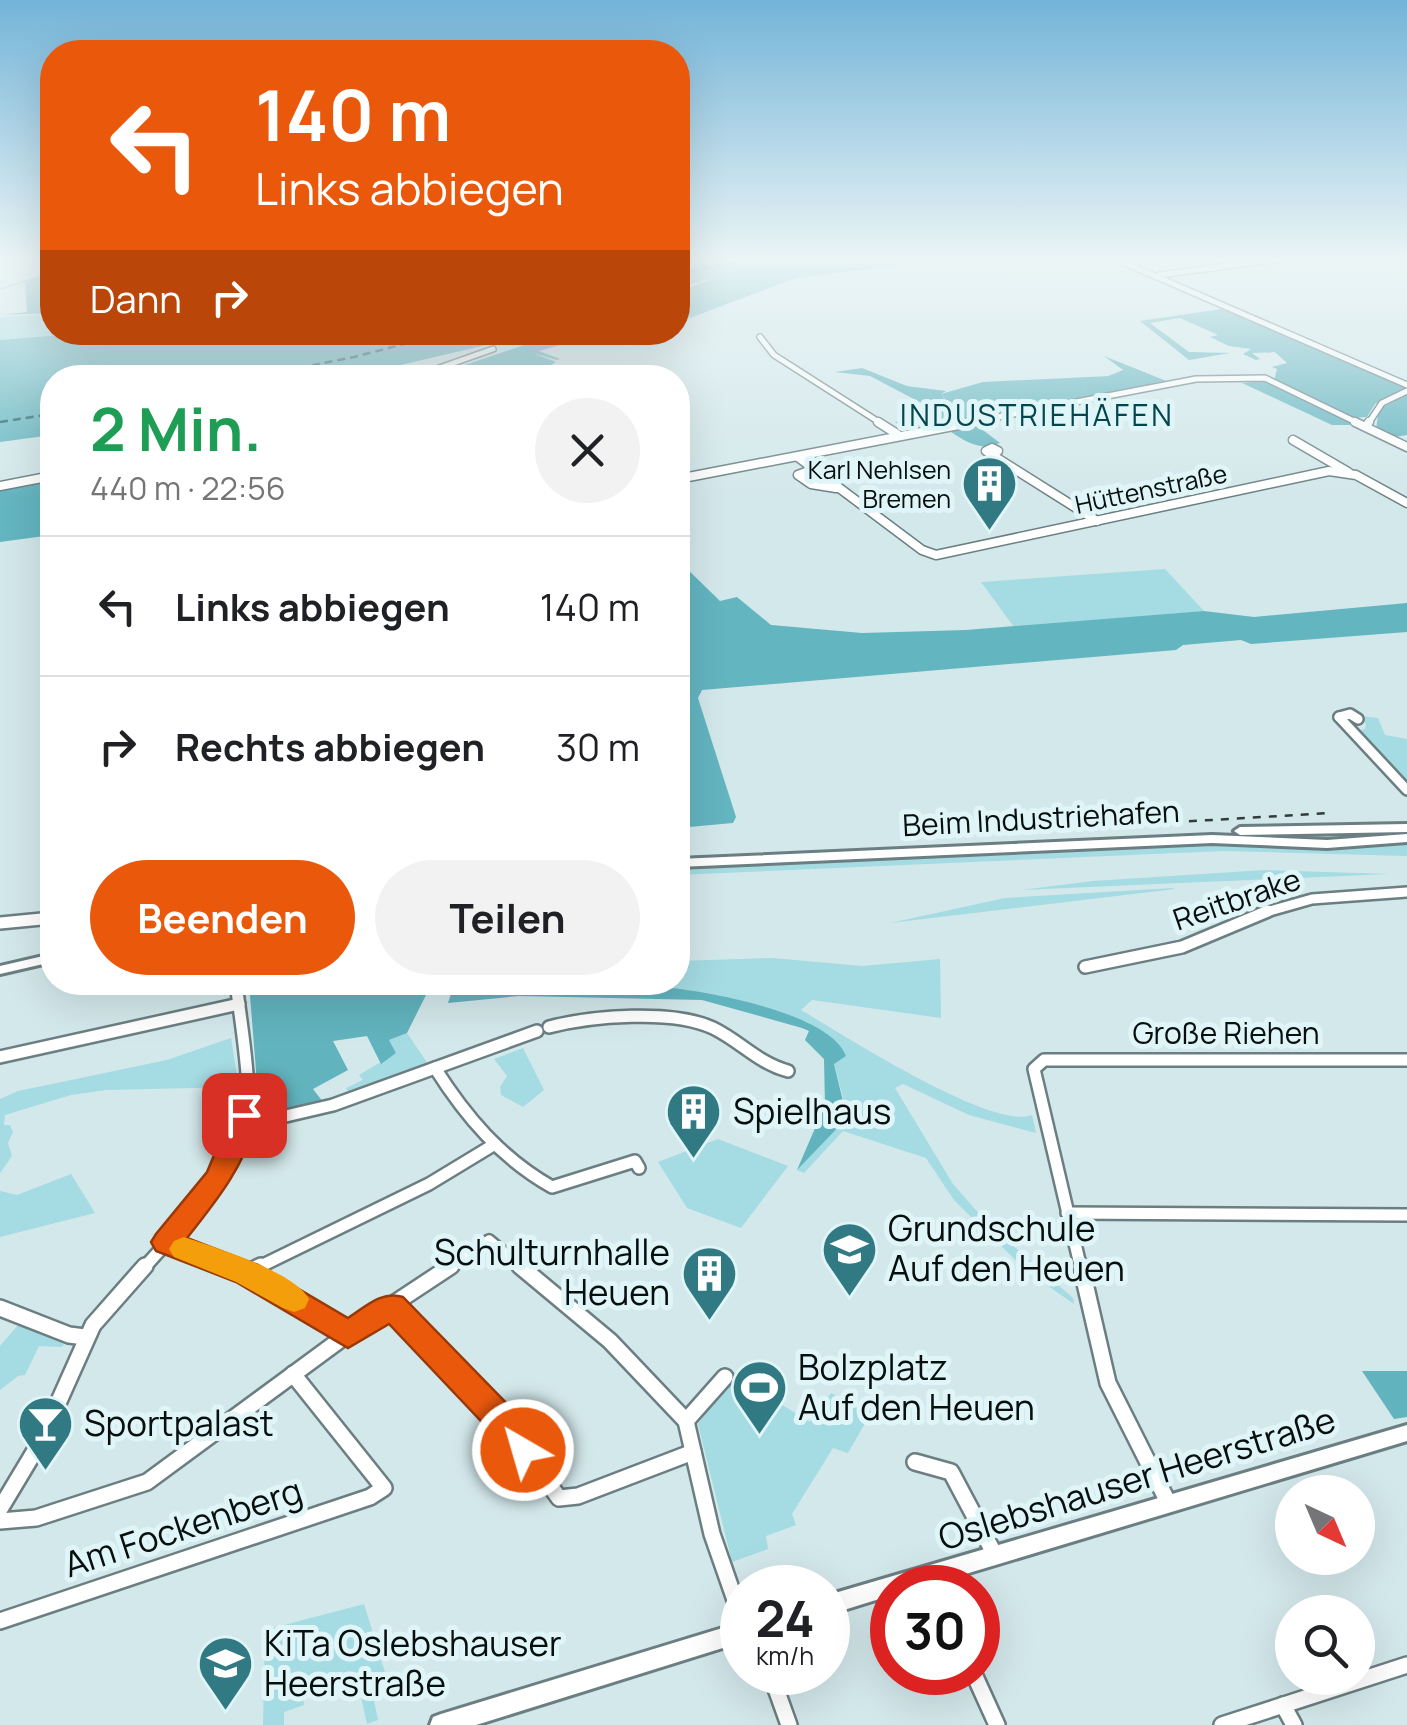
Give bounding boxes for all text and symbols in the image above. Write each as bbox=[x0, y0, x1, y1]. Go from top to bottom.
text: 140 m bbox=[255, 66, 451, 162]
icon: left bbox=[90, 80, 220, 210]
text: Links abbiegen bbox=[255, 157, 564, 219]
icon: right bbox=[202, 270, 257, 325]
text: Dann bbox=[90, 272, 182, 324]
text: 2 Min. bbox=[90, 387, 262, 469]
district label: INDUSTRIEHÄFEN bbox=[900, 394, 1174, 435]
button: close bbox=[535, 398, 640, 503]
place label: Karl Nehlsen Bremen bbox=[808, 452, 951, 516]
building icon: Karl Nehlsen Bremen bbox=[960, 454, 1020, 533]
street label: Hüttenstraße bbox=[1072, 455, 1230, 522]
text: 440 m · 22:56 bbox=[90, 466, 286, 510]
icon: left bbox=[90, 579, 145, 634]
text: Links abbiegen bbox=[175, 580, 450, 632]
text: 140 m bbox=[540, 580, 640, 632]
icon: right bbox=[90, 719, 145, 774]
text: Rechts abbiegen bbox=[175, 720, 485, 772]
text: 30 m bbox=[556, 720, 640, 772]
street label: Beim Industriehafen bbox=[901, 790, 1180, 845]
street label: Reitbrake bbox=[1167, 858, 1306, 939]
button: Beenden bbox=[90, 860, 355, 975]
button: Teilen bbox=[375, 860, 640, 975]
street label: Große Riehen bbox=[1132, 1012, 1320, 1053]
pin bbox=[202, 1073, 287, 1158]
building icon: Spielhaus bbox=[664, 1082, 724, 1161]
place label: Spielhaus bbox=[733, 1087, 892, 1135]
icon: arrive bbox=[217, 1088, 272, 1143]
place label: Grundschule Auf den Heuen bbox=[888, 1204, 1125, 1292]
school or university icon: Grundschule Auf den Heuen bbox=[819, 1219, 879, 1298]
place label: Schulturnhalle Heuen bbox=[434, 1228, 670, 1316]
building icon: Schulturnhalle Heuen bbox=[679, 1243, 739, 1322]
place label: Bolzplatz Auf den Heuen bbox=[798, 1343, 1035, 1431]
sports icon: Bolzplatz Auf den Heuen bbox=[729, 1358, 789, 1437]
bar icon: Sportpalast bbox=[15, 1394, 75, 1473]
street label: Oslebshauser Heerstraße bbox=[932, 1395, 1341, 1561]
position arrow bbox=[471, 1398, 575, 1502]
place label: Sportpalast bbox=[84, 1399, 274, 1447]
street label: Am Fockenberg bbox=[58, 1466, 308, 1588]
north arrow bbox=[1275, 1475, 1375, 1575]
map controls bbox=[1275, 1475, 1375, 1695]
speed limit sign: 30 bbox=[870, 1565, 1000, 1695]
text: 24 bbox=[755, 1584, 815, 1652]
button: search bbox=[1275, 1595, 1375, 1695]
place label: KiTa Oslebshauser Heerstraße bbox=[264, 1619, 562, 1707]
school or university icon: KiTa Oslebshauser Heerstraße bbox=[195, 1634, 255, 1713]
text: km/h bbox=[756, 1638, 814, 1673]

